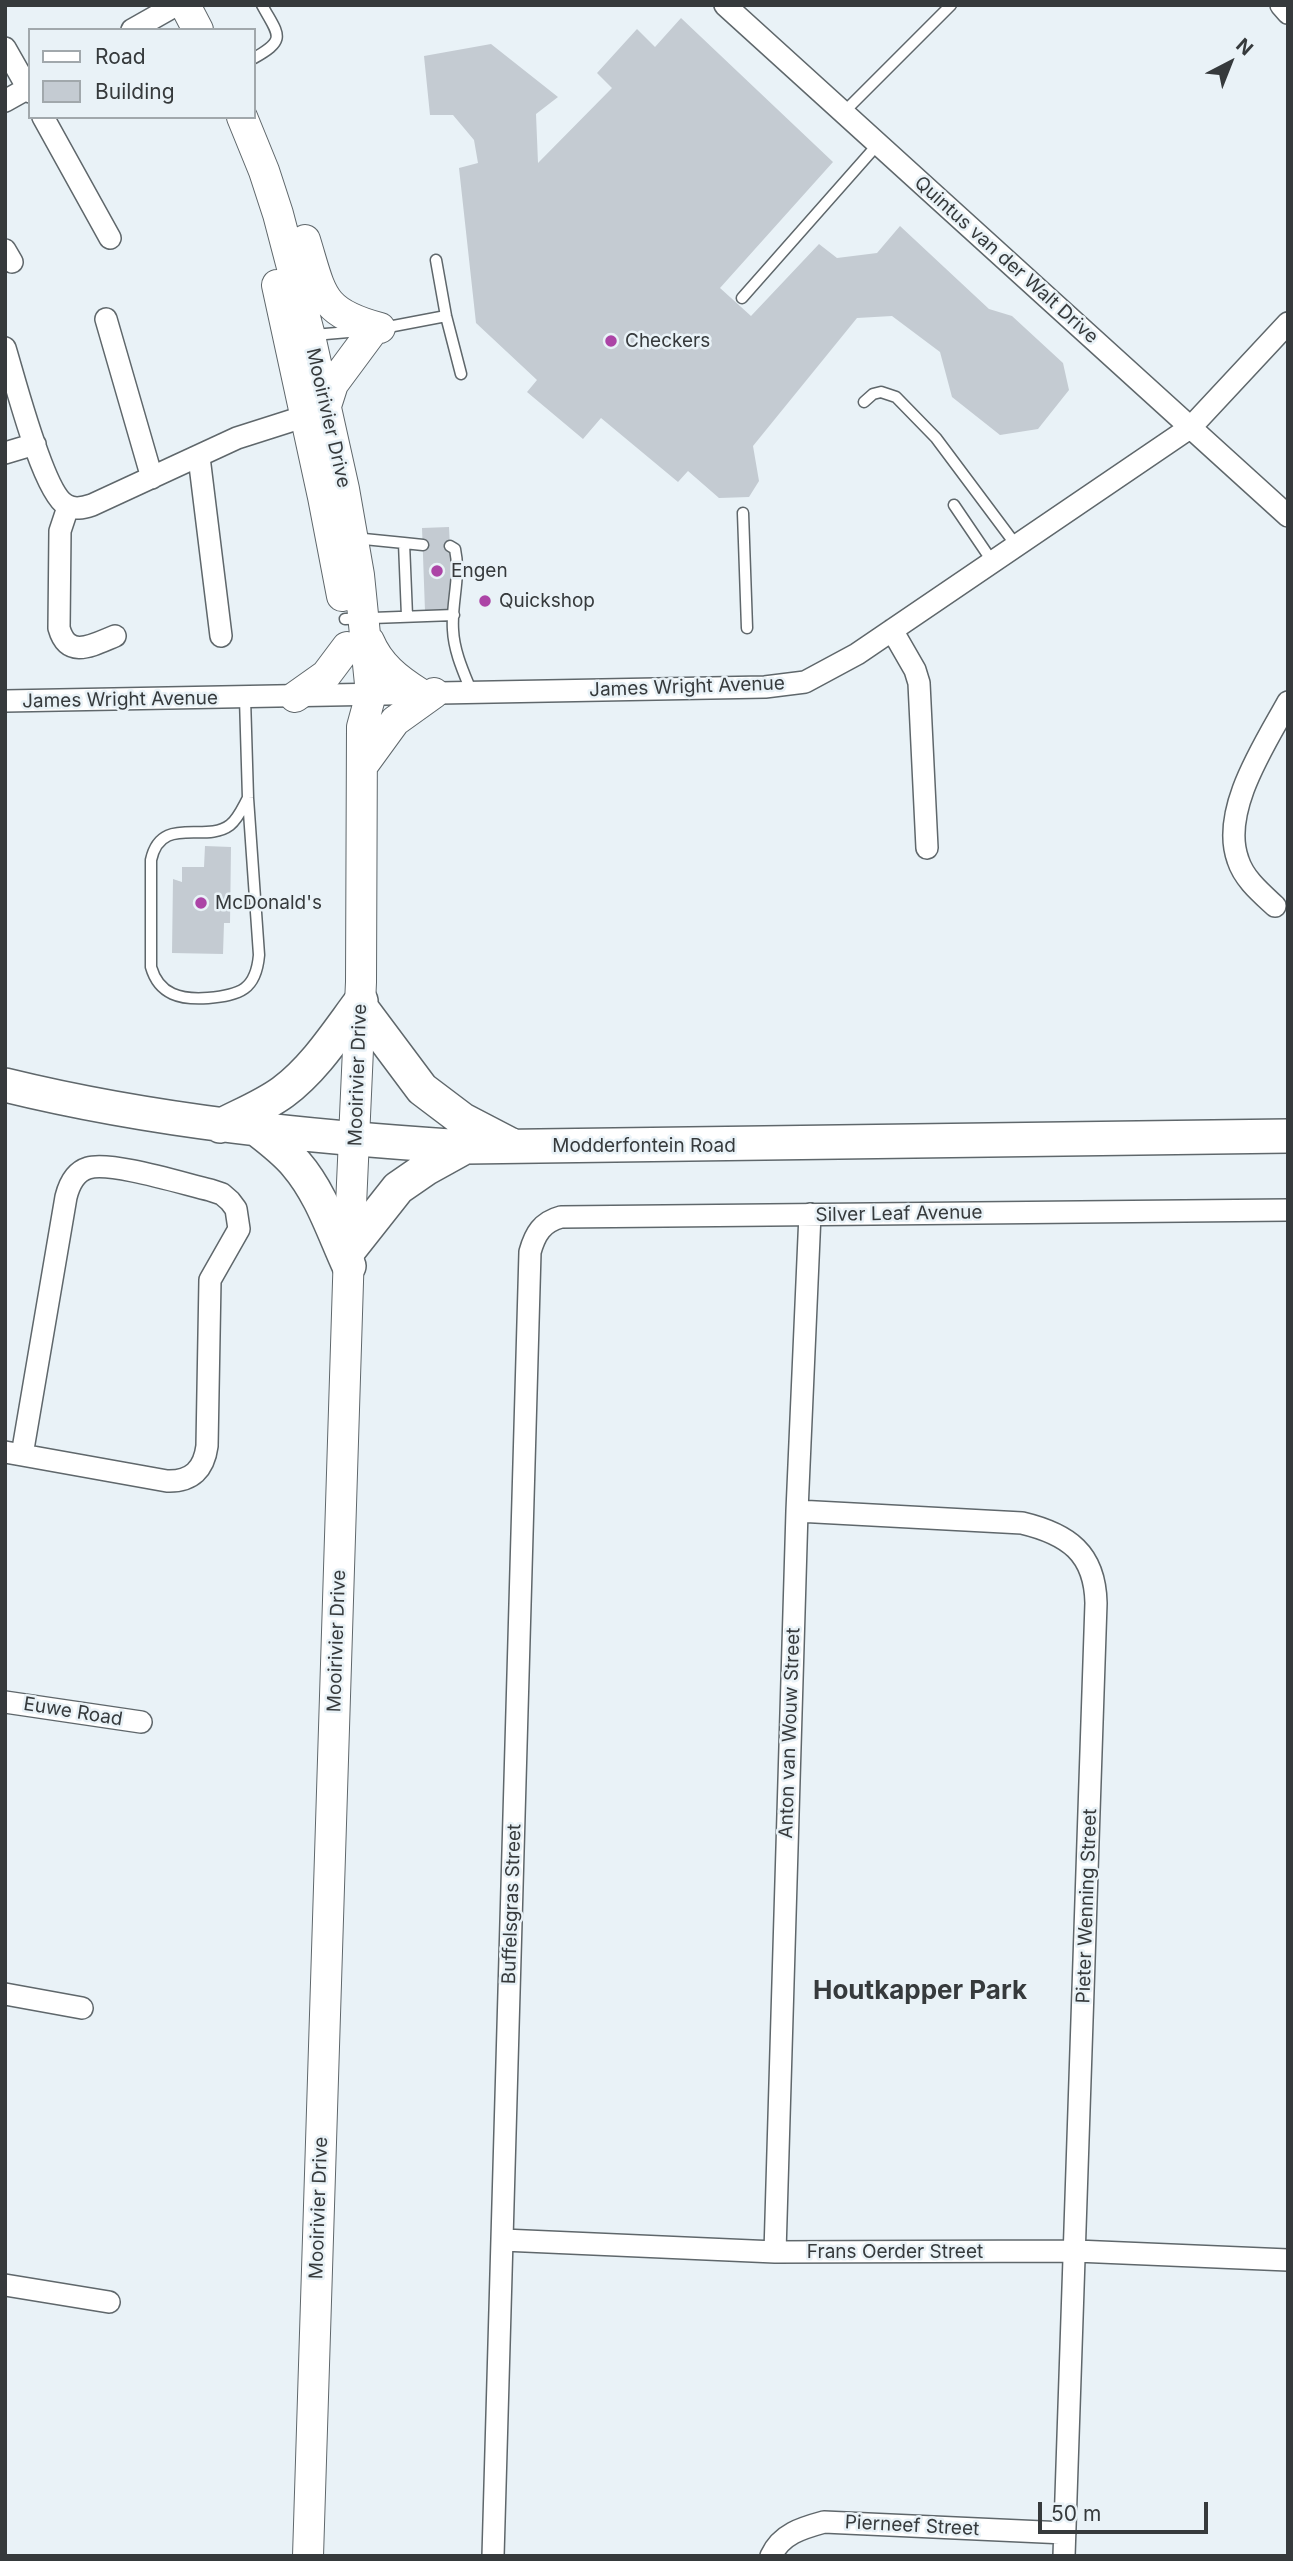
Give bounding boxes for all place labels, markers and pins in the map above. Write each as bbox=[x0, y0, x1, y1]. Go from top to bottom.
place label: Checkers bbox=[625, 330, 710, 352]
marker: Checkers bbox=[603, 333, 619, 349]
place label: Engen bbox=[451, 560, 508, 582]
marker: Engen bbox=[429, 563, 445, 579]
place label: Quickshop bbox=[499, 590, 595, 612]
marker: Quickshop bbox=[477, 593, 493, 609]
place label: McDonald's bbox=[215, 892, 322, 914]
marker: McDonald's bbox=[193, 895, 209, 911]

